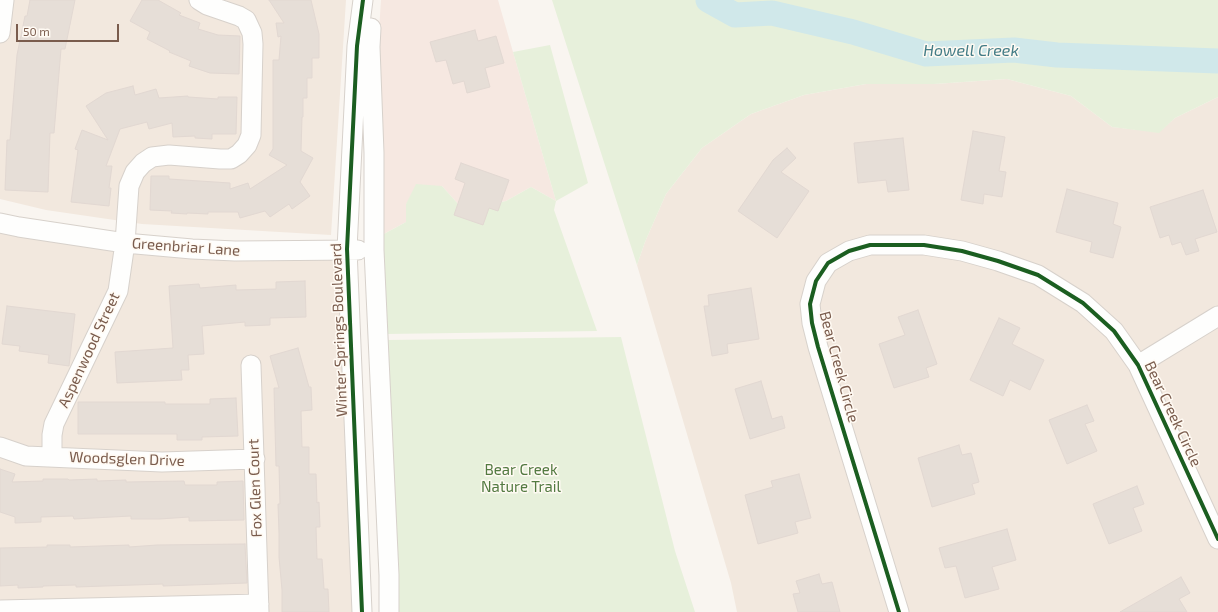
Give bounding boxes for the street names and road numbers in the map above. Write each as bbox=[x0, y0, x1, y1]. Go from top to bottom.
street label: Greenbriar Lane bbox=[131, 234, 241, 260]
street label: Winter Springs Boulevard bbox=[327, 243, 351, 417]
street label: Aspenwood Street bbox=[54, 289, 124, 411]
street label: Bear Creek Circle bbox=[816, 309, 862, 425]
street label: Bear Creek Circle bbox=[1141, 358, 1205, 470]
street label: Fox Glen Court bbox=[244, 438, 266, 538]
street label: Woodsglen Drive bbox=[69, 448, 185, 470]

